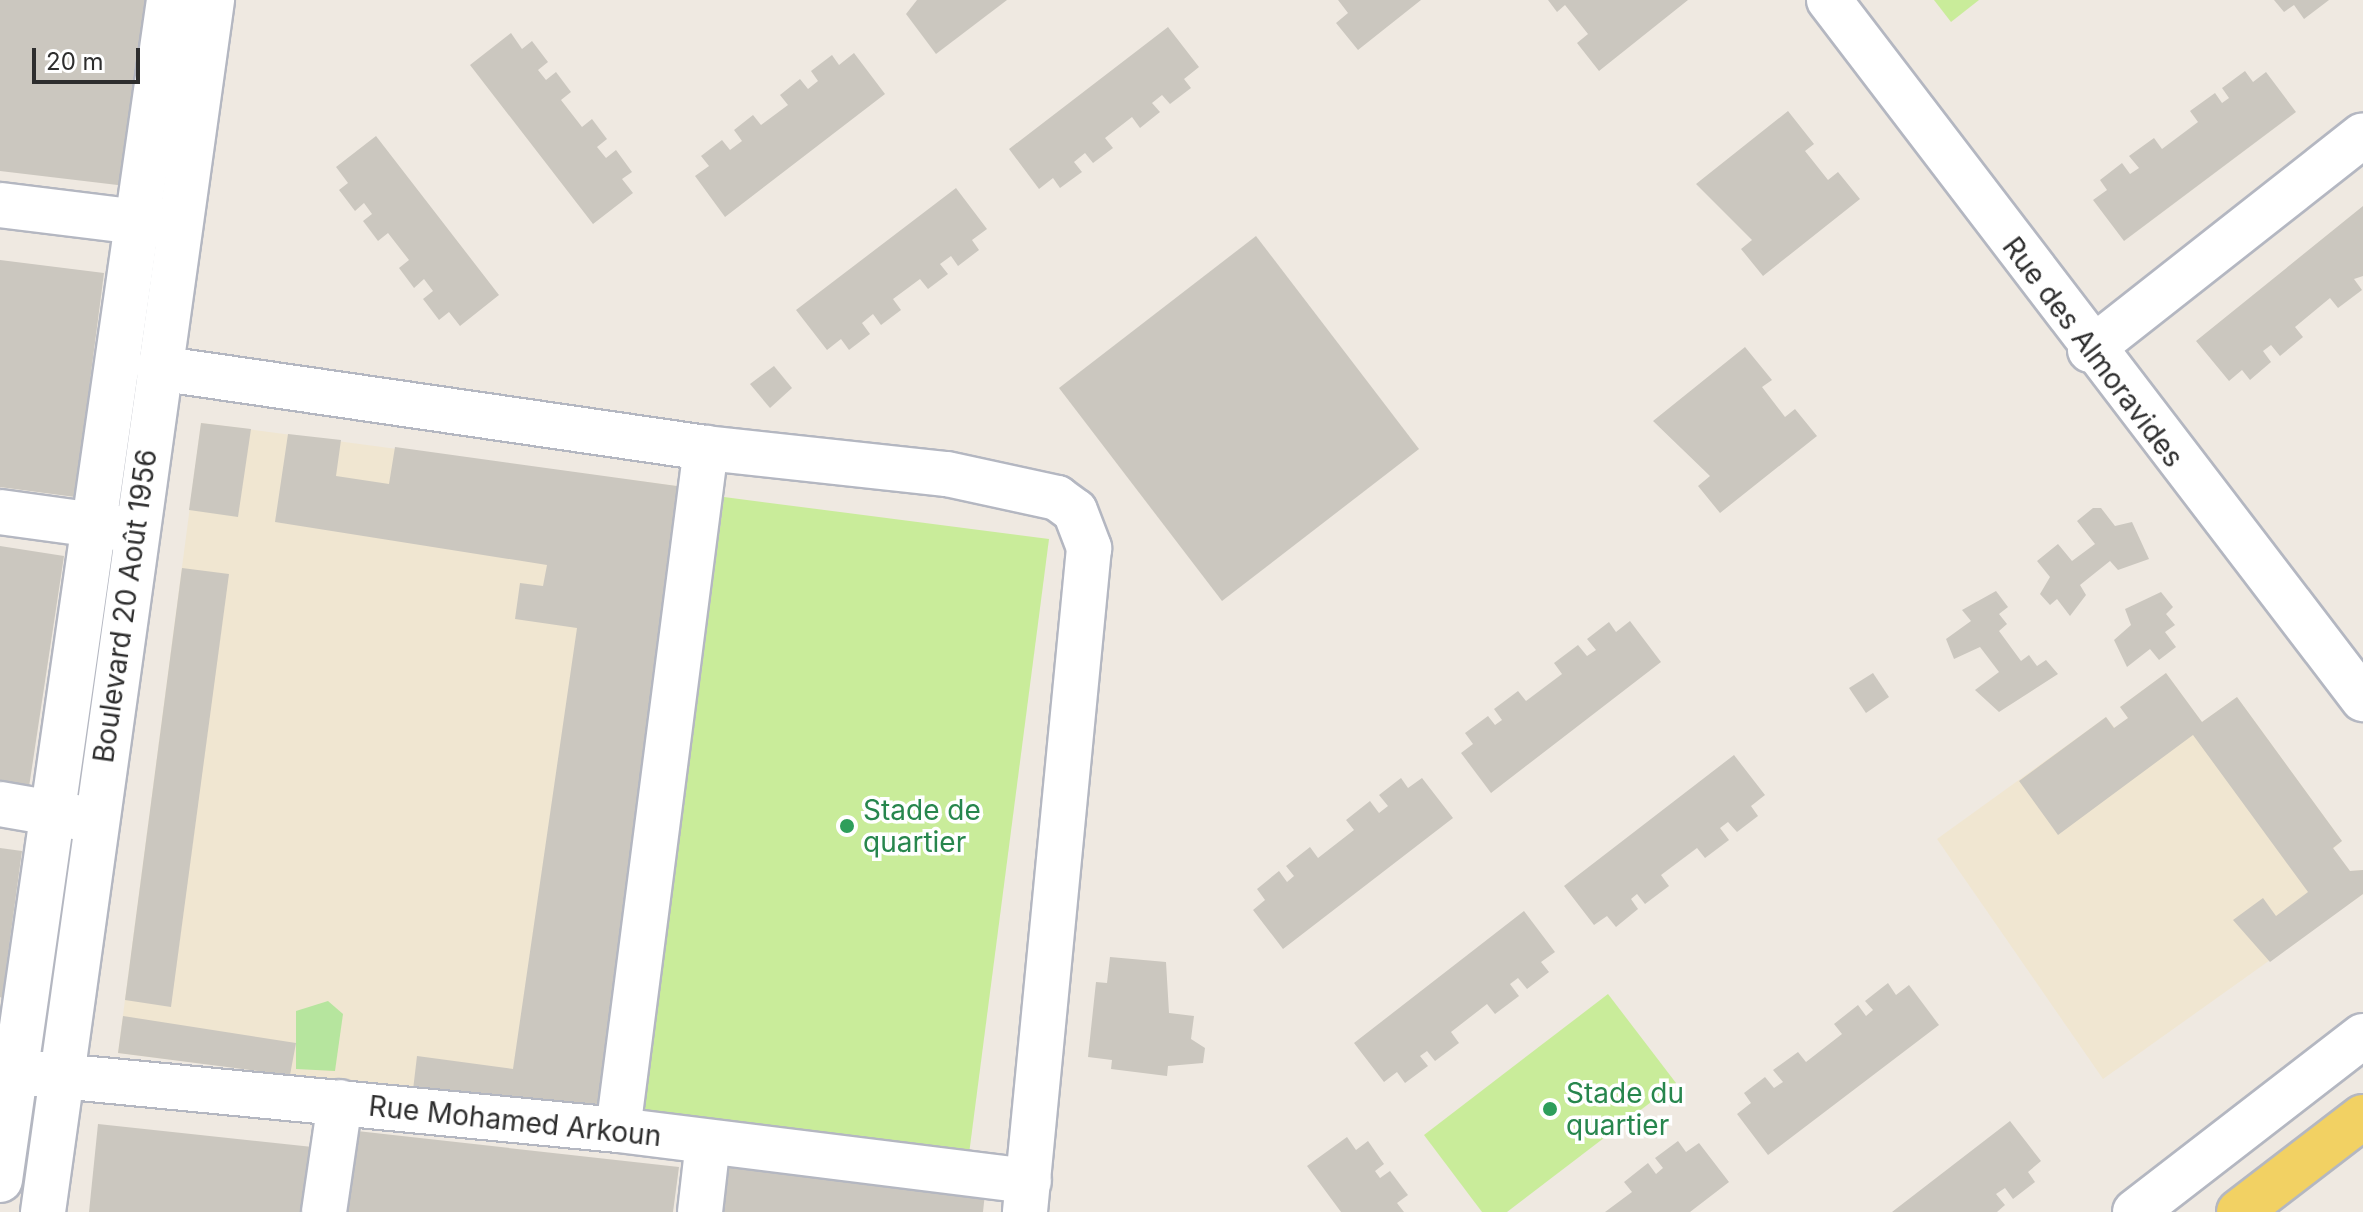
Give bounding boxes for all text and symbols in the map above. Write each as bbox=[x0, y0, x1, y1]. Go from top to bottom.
scale bar bbox=[36, 32, 144, 82]
text: 20 m bbox=[46, 47, 104, 76]
street label: Rue des Almoravides bbox=[1996, 231, 2190, 473]
street label: Boulevard 20 Août 1956 bbox=[86, 447, 164, 765]
place label: Stade de quartier bbox=[863, 793, 981, 859]
marker: Stade de quartier bbox=[838, 817, 856, 835]
place label: Stade du quartier bbox=[1566, 1076, 1684, 1142]
street label: Rue Mohamed Arkoun bbox=[367, 1089, 663, 1153]
marker: Stade du quartier bbox=[1541, 1100, 1559, 1118]

